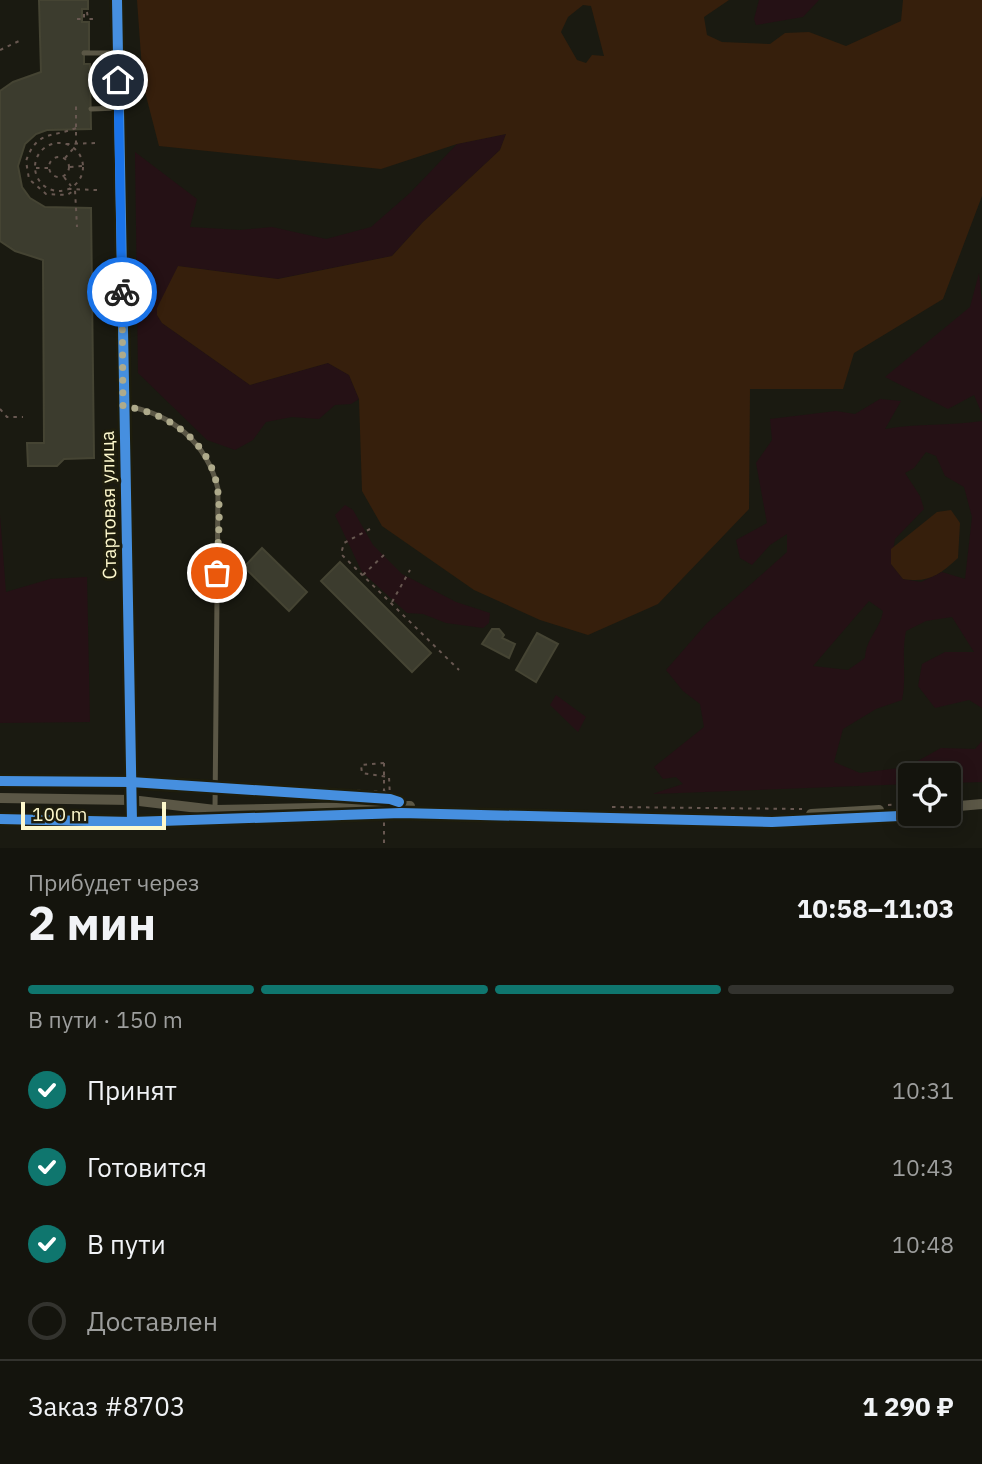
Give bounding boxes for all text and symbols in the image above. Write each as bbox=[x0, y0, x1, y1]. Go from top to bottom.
pin bbox=[88, 50, 148, 110]
icon: home bbox=[99, 61, 137, 99]
courier bbox=[87, 257, 157, 327]
icon: bike bbox=[103, 273, 141, 311]
street label: Стартовая улица bbox=[95, 430, 121, 580]
pin bbox=[187, 543, 247, 603]
icon: bag bbox=[198, 554, 236, 592]
map controls bbox=[898, 763, 961, 826]
button: locate bbox=[898, 763, 961, 826]
scale bar bbox=[21, 799, 166, 831]
text: 100 m bbox=[32, 802, 87, 826]
text: Прибудет через bbox=[28, 867, 200, 897]
text: 10:58–11:03 bbox=[797, 891, 954, 925]
text: 2 мин bbox=[28, 893, 156, 953]
text: В пути · 150 m bbox=[28, 1004, 183, 1034]
icon: check bbox=[28, 1071, 66, 1109]
text: Принят bbox=[87, 1073, 177, 1107]
text: 10:31 bbox=[892, 1075, 954, 1105]
icon: check bbox=[28, 1148, 66, 1186]
text: Готовится bbox=[87, 1150, 207, 1184]
text: 10:43 bbox=[892, 1152, 954, 1182]
icon: check bbox=[28, 1225, 66, 1263]
text: В пути bbox=[87, 1227, 166, 1261]
text: 10:48 bbox=[892, 1229, 954, 1259]
text: Доставлен bbox=[87, 1304, 218, 1338]
text: Заказ #8703 bbox=[28, 1389, 185, 1423]
text: 1 290 ₽ bbox=[862, 1389, 954, 1423]

